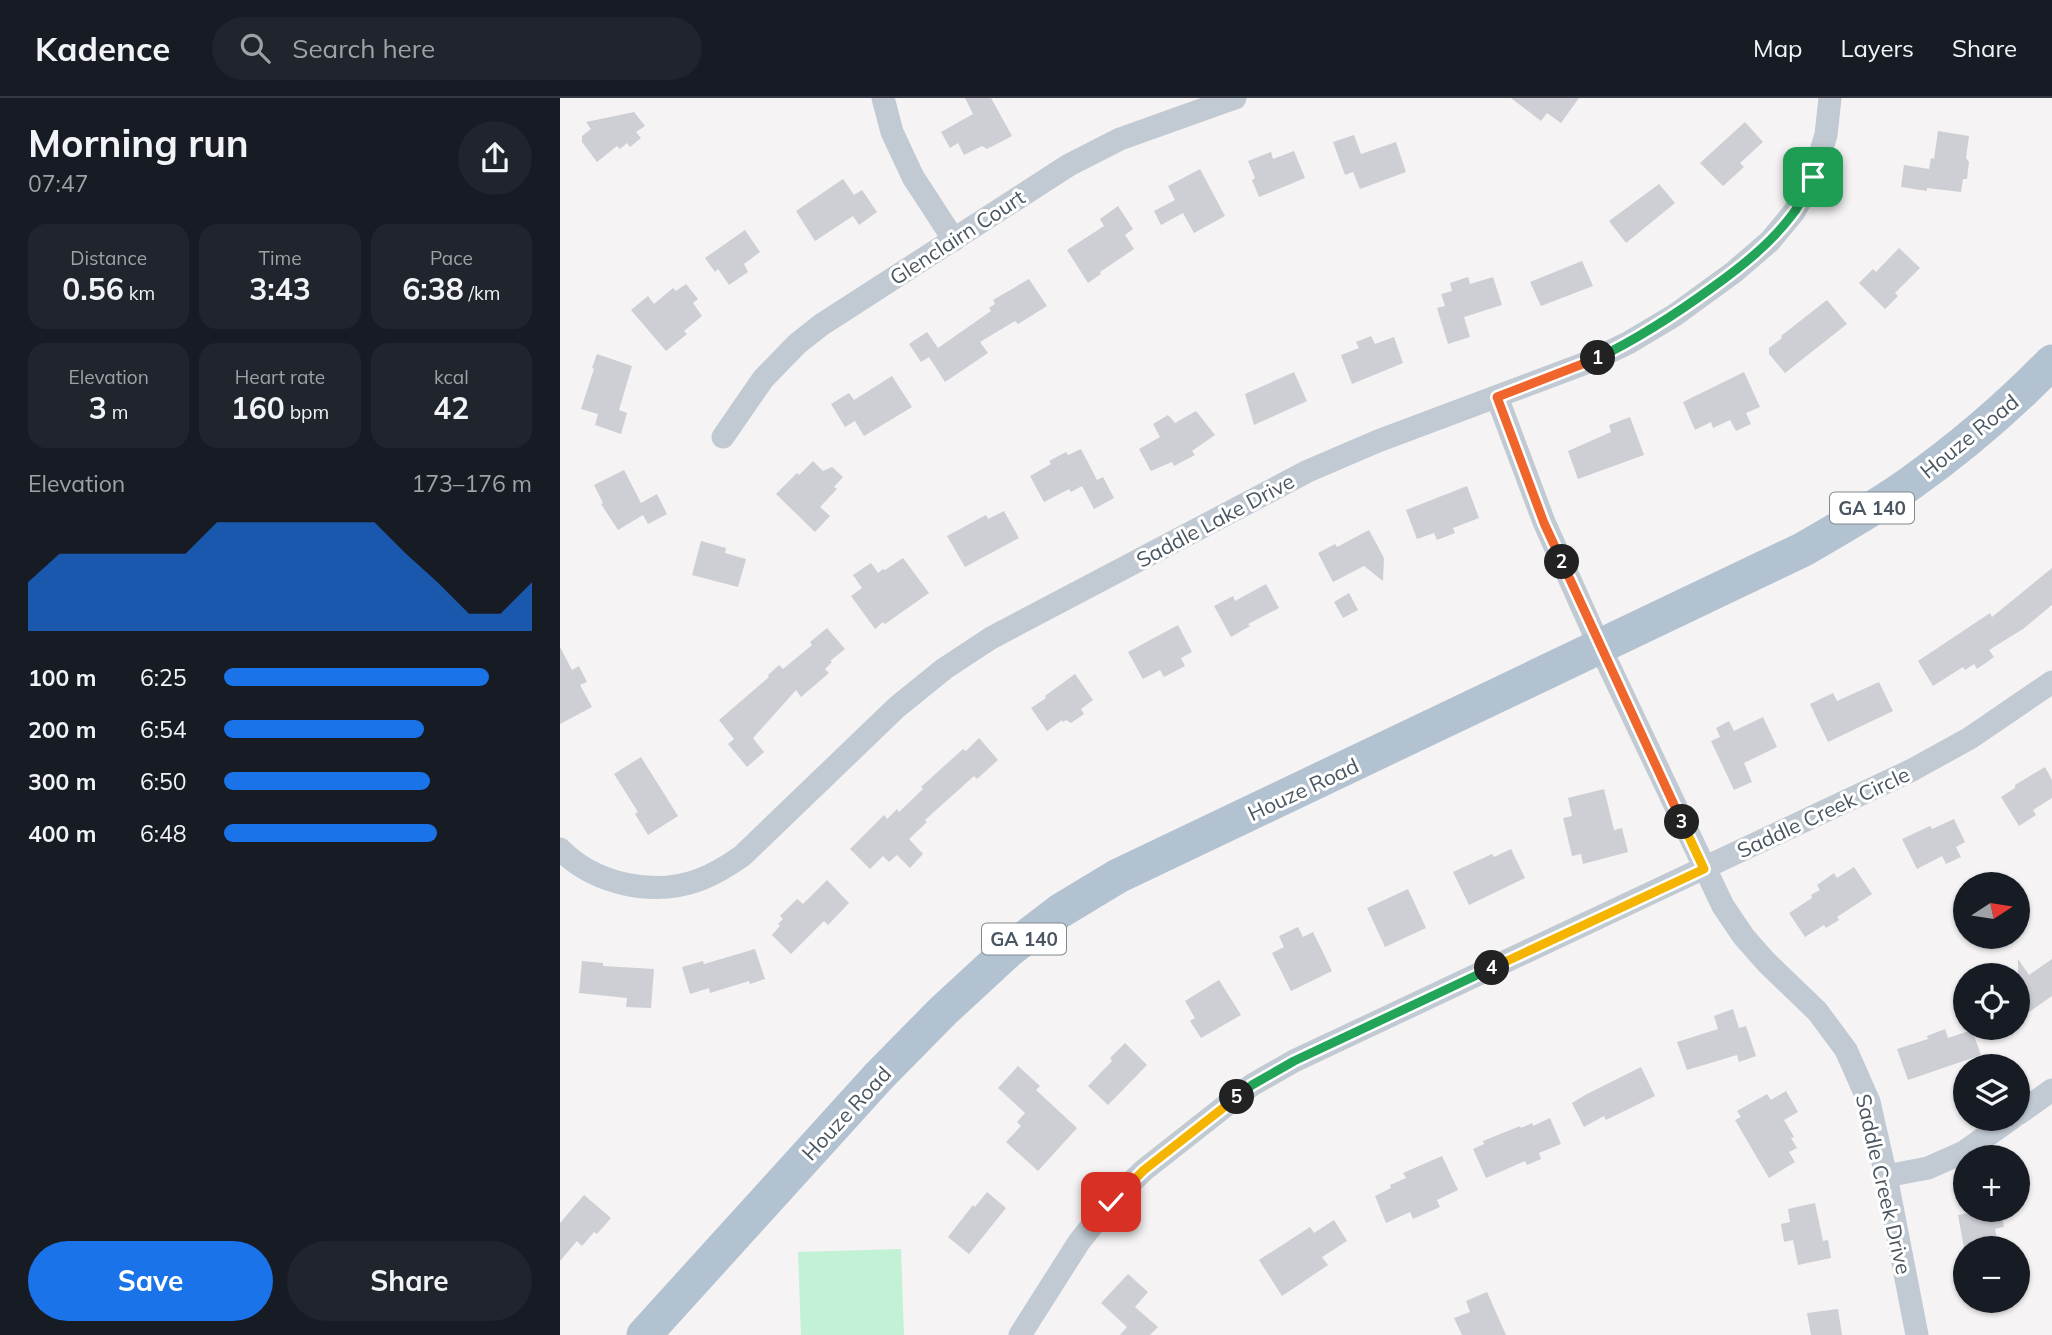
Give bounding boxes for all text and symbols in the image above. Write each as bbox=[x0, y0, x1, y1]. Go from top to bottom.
search box bbox=[212, 17, 702, 80]
text: Kadence bbox=[35, 28, 170, 69]
icon: search bbox=[236, 29, 274, 67]
text: Search here bbox=[292, 32, 435, 65]
text: Map bbox=[1753, 33, 1802, 63]
text: Layers bbox=[1840, 33, 1914, 63]
text: Share bbox=[1952, 33, 2017, 63]
text: Morning run bbox=[28, 119, 249, 167]
button: share bbox=[458, 121, 532, 195]
pin bbox=[1783, 147, 1843, 207]
icon: arrive bbox=[1794, 158, 1832, 196]
text: 07:47 bbox=[28, 169, 88, 198]
street label: Glenclairn Court bbox=[885, 184, 1029, 290]
text: Distance bbox=[70, 246, 147, 270]
text: Time bbox=[258, 246, 302, 270]
text: Pace bbox=[430, 246, 473, 270]
text: 0.56 bbox=[62, 270, 124, 308]
text: 3:43 bbox=[249, 270, 311, 308]
text: 6:38 bbox=[402, 270, 464, 308]
text: km bbox=[124, 281, 155, 305]
text: /km bbox=[464, 281, 500, 305]
pin: 1 bbox=[1580, 341, 1616, 376]
text: 1 bbox=[1592, 345, 1603, 369]
text: Elevation bbox=[68, 365, 149, 389]
text: Heart rate bbox=[235, 365, 325, 389]
text: kcal bbox=[434, 365, 469, 389]
street label: Houze Road bbox=[1914, 388, 2024, 484]
text: 3 bbox=[89, 389, 107, 427]
text: 160 bbox=[231, 389, 285, 427]
text: 42 bbox=[433, 389, 469, 427]
text: m bbox=[107, 400, 128, 424]
text: bpm bbox=[285, 400, 329, 424]
street label: Saddle Lake Drive bbox=[1132, 467, 1298, 573]
text: Elevation bbox=[28, 469, 125, 498]
text: 173–176 m bbox=[411, 469, 532, 498]
road number: GA 140 bbox=[1830, 492, 1914, 524]
pin: 2 bbox=[1544, 545, 1580, 580]
text: 2 bbox=[1556, 549, 1567, 573]
text: 100 m bbox=[28, 663, 96, 692]
text: 6:25 bbox=[140, 663, 187, 692]
text: 200 m bbox=[28, 715, 96, 744]
text: 6:54 bbox=[140, 715, 187, 744]
street label: Houze Road bbox=[1243, 752, 1363, 826]
street label: Saddle Creek Circle bbox=[1733, 761, 1913, 863]
text: 300 m bbox=[28, 767, 96, 796]
text: 6:50 bbox=[140, 767, 187, 796]
pin: 3 bbox=[1664, 804, 1700, 840]
text: 3 bbox=[1676, 809, 1687, 833]
text: 400 m bbox=[28, 819, 96, 848]
text: 6:48 bbox=[140, 819, 187, 848]
north arrow bbox=[1953, 872, 2030, 948]
map controls bbox=[1953, 872, 2030, 1313]
road number: GA 140 bbox=[982, 924, 1066, 954]
pin: 4 bbox=[1474, 950, 1510, 986]
text: 4 bbox=[1486, 955, 1497, 979]
button: locate bbox=[1953, 963, 2030, 1040]
button: layers bbox=[1953, 1054, 2030, 1131]
street label: Houze Road bbox=[796, 1061, 896, 1165]
pin: 5 bbox=[1220, 1080, 1254, 1114]
text: 5 bbox=[1231, 1084, 1242, 1108]
street label: Saddle Creek Drive bbox=[1851, 1091, 1917, 1277]
button: + bbox=[1953, 1145, 2030, 1222]
pin bbox=[1081, 1172, 1141, 1232]
icon: check bbox=[1092, 1183, 1130, 1221]
button: − bbox=[1953, 1236, 2030, 1313]
button: Save bbox=[28, 1241, 273, 1321]
button: Share bbox=[287, 1241, 532, 1321]

